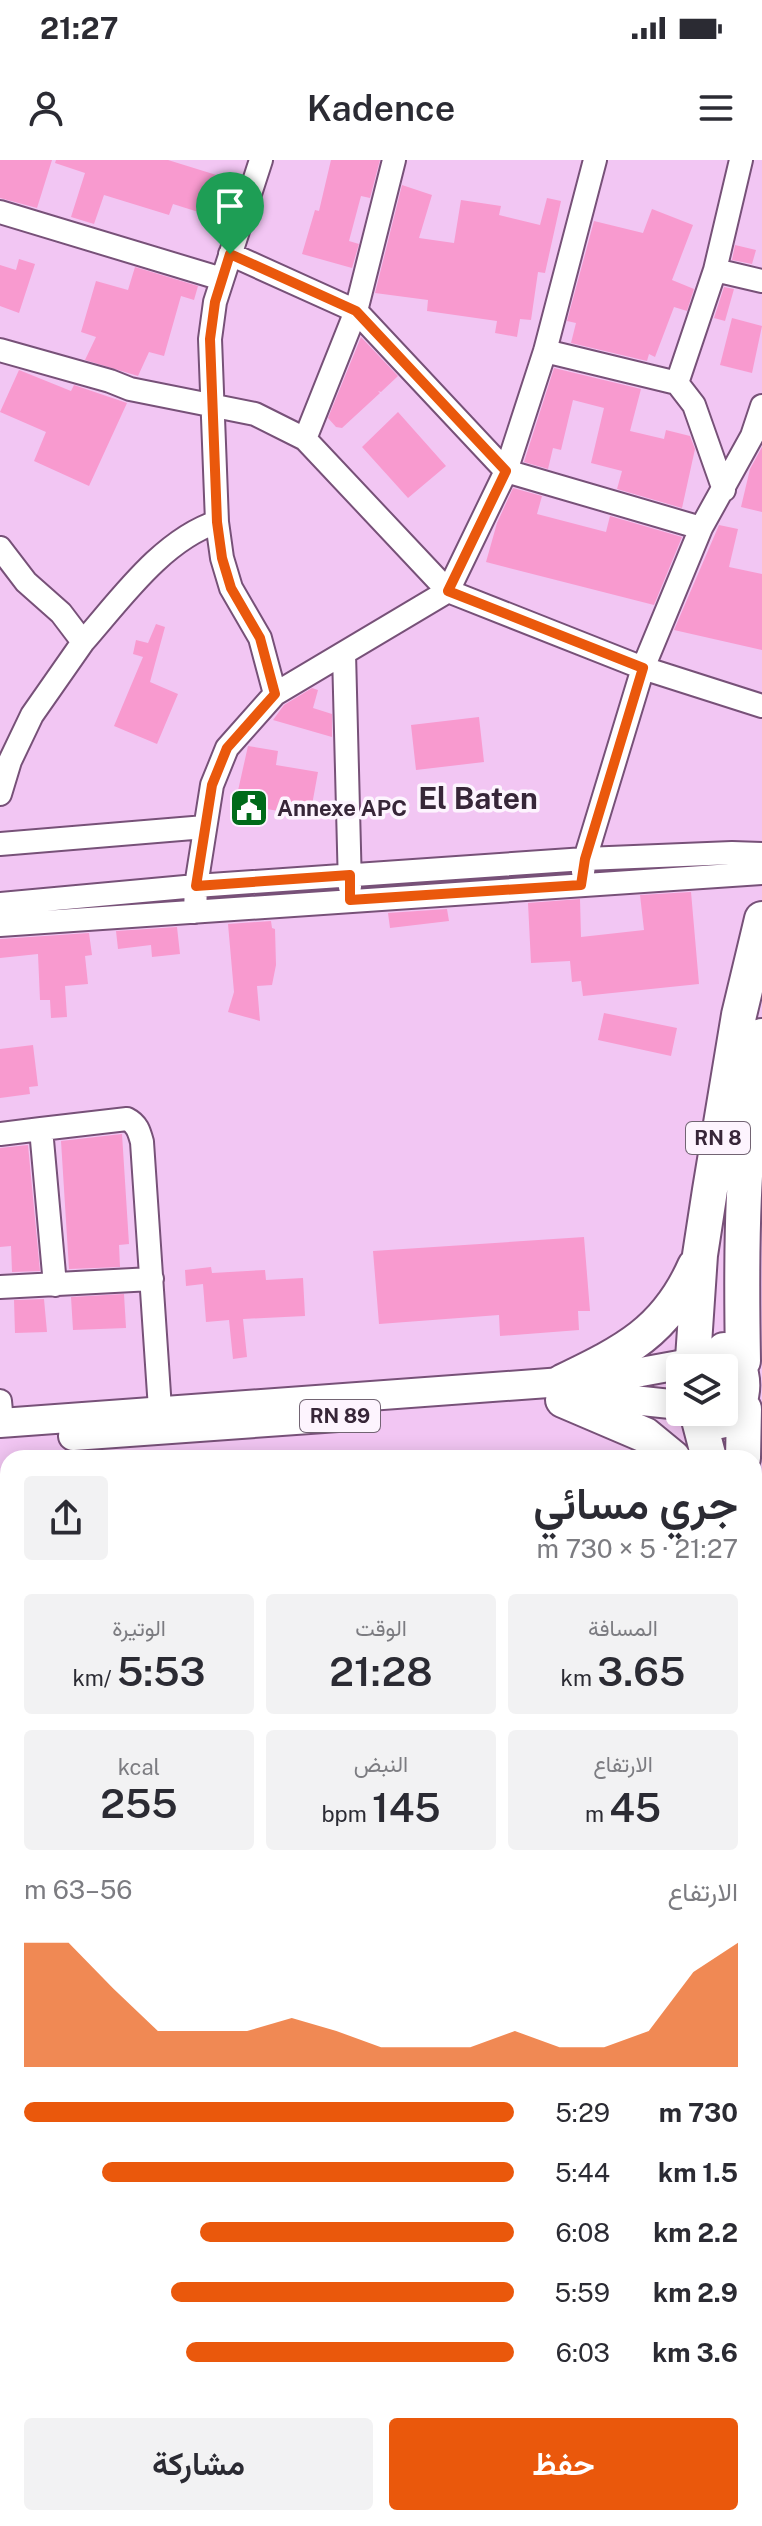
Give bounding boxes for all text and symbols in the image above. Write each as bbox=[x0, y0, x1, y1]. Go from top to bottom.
text: 21:27 bbox=[40, 10, 118, 46]
icon: person bbox=[24, 86, 68, 130]
icon: menu bbox=[694, 86, 738, 130]
text: Kadence bbox=[307, 87, 455, 129]
pin bbox=[196, 172, 264, 254]
icon: arrive bbox=[208, 184, 252, 228]
district label: El Baten bbox=[418, 780, 538, 816]
public building icon: Annexe APC bbox=[228, 787, 270, 829]
place label: Annexe APC bbox=[277, 795, 407, 821]
road number: RN 8 bbox=[686, 1122, 750, 1154]
map controls bbox=[666, 1354, 738, 1426]
button: layers bbox=[666, 1354, 738, 1426]
road number: RN 89 bbox=[300, 1400, 380, 1432]
button: share bbox=[24, 1476, 108, 1560]
text: جري مسائي bbox=[533, 1477, 738, 1529]
text: 21:27 · 5 × 730 m bbox=[537, 1533, 738, 1564]
text: الوتيرة bbox=[112, 1615, 166, 1641]
text: الوقت bbox=[355, 1615, 407, 1641]
text: المسافة bbox=[588, 1615, 658, 1641]
text: 5:53 bbox=[117, 1648, 206, 1695]
text: 21:28 bbox=[329, 1648, 433, 1695]
text: 3.65 bbox=[597, 1648, 685, 1695]
text: /km bbox=[72, 1665, 117, 1691]
text: km bbox=[561, 1665, 597, 1691]
text: النبض bbox=[354, 1751, 408, 1777]
text: الارتفاع bbox=[593, 1751, 653, 1777]
text: kcal bbox=[118, 1754, 160, 1780]
text: 255 bbox=[100, 1780, 178, 1827]
text: 145 bbox=[372, 1784, 441, 1831]
text: 45 bbox=[609, 1784, 661, 1831]
text: bpm bbox=[321, 1801, 372, 1827]
text: m bbox=[585, 1801, 609, 1827]
text: 56–63 m bbox=[24, 1874, 133, 1905]
text: الارتفاع bbox=[667, 1876, 738, 1907]
text: 5:29 bbox=[555, 2097, 610, 2128]
text: 730 m bbox=[659, 2097, 738, 2128]
text: 5:44 bbox=[555, 2157, 610, 2188]
text: 1.5 km bbox=[658, 2157, 738, 2188]
text: 6:08 bbox=[555, 2217, 610, 2248]
text: 2.2 km bbox=[653, 2217, 738, 2248]
text: 5:59 bbox=[555, 2277, 610, 2308]
text: 2.9 km bbox=[653, 2277, 738, 2308]
text: 6:03 bbox=[556, 2337, 610, 2368]
text: 3.6 km bbox=[652, 2337, 738, 2368]
button: مشاركة bbox=[24, 2418, 373, 2510]
button: حفظ bbox=[389, 2418, 738, 2510]

